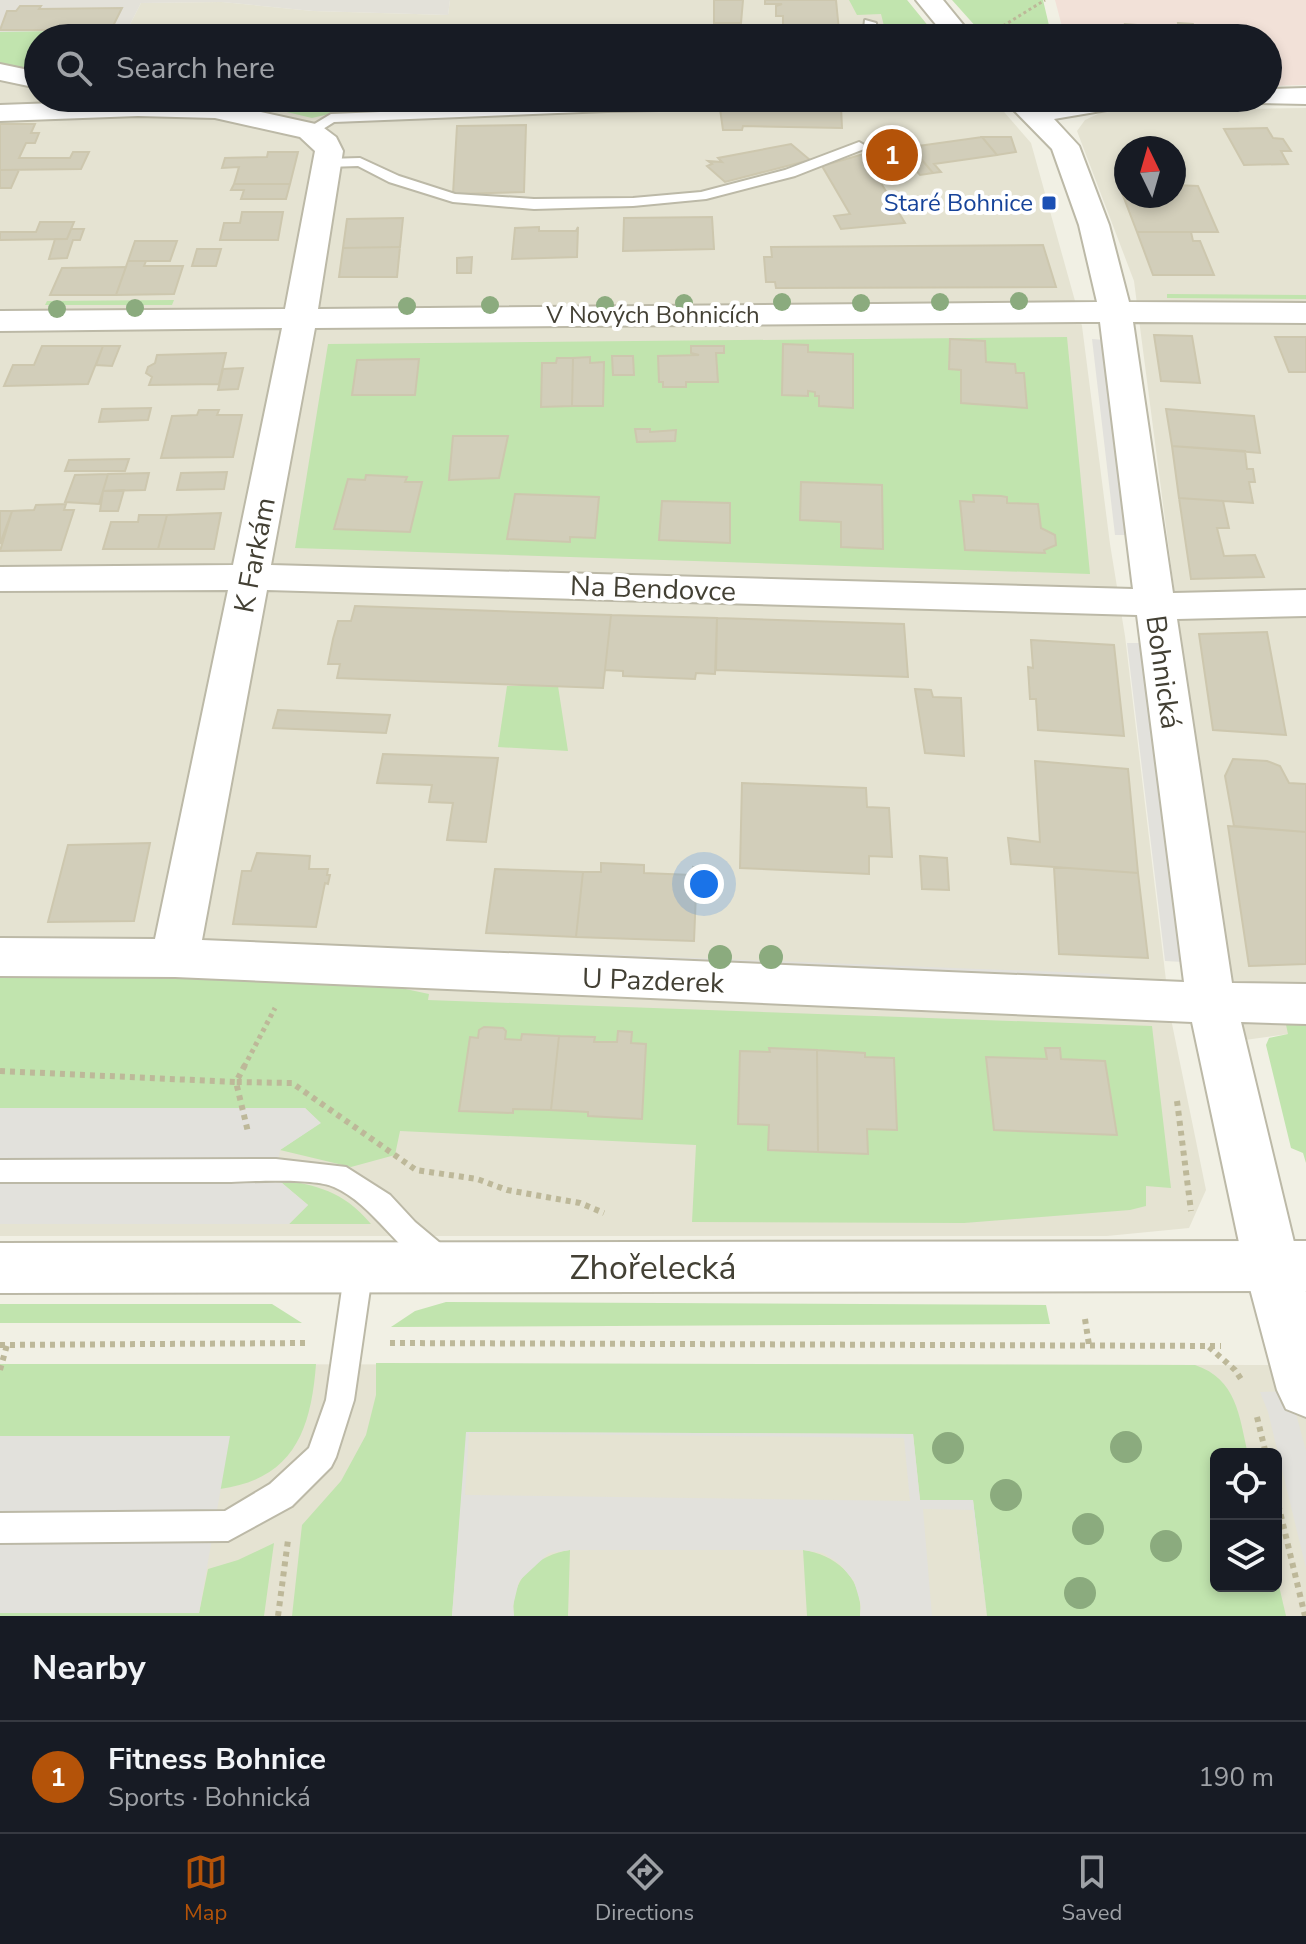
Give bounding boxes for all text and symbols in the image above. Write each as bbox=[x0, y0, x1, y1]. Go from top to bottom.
search box bbox=[24, 24, 1282, 112]
icon: search bbox=[52, 46, 96, 90]
text: Search here bbox=[116, 48, 275, 89]
pin: 1 bbox=[866, 125, 918, 185]
north arrow bbox=[1114, 136, 1186, 208]
place label: Staré Bohnice bbox=[884, 187, 1033, 219]
marker: Staré Bohnice bbox=[1040, 194, 1058, 212]
street label: V Nových Bohnicích bbox=[545, 299, 760, 331]
street label: K Farkám bbox=[225, 494, 285, 616]
street label: Na Bendovce bbox=[569, 567, 737, 611]
street label: Bohnická bbox=[1136, 613, 1190, 731]
your location bbox=[684, 864, 724, 904]
street label: U Pazderek bbox=[581, 960, 726, 1003]
street label: Zhořelecká bbox=[570, 1245, 736, 1291]
map controls bbox=[1210, 1448, 1282, 1592]
button: locate bbox=[1210, 1448, 1282, 1520]
button: layers bbox=[1210, 1520, 1282, 1592]
text: Nearby bbox=[32, 1645, 146, 1691]
text: Fitness Bohnice bbox=[108, 1739, 326, 1780]
text: 1 bbox=[50, 1760, 66, 1795]
text: 190 m bbox=[1198, 1760, 1274, 1795]
text: Sports · Bohnická bbox=[108, 1780, 311, 1815]
tab: Map bbox=[184, 1850, 228, 1928]
tab: Directions bbox=[595, 1850, 694, 1928]
tab: Saved bbox=[1062, 1850, 1122, 1928]

